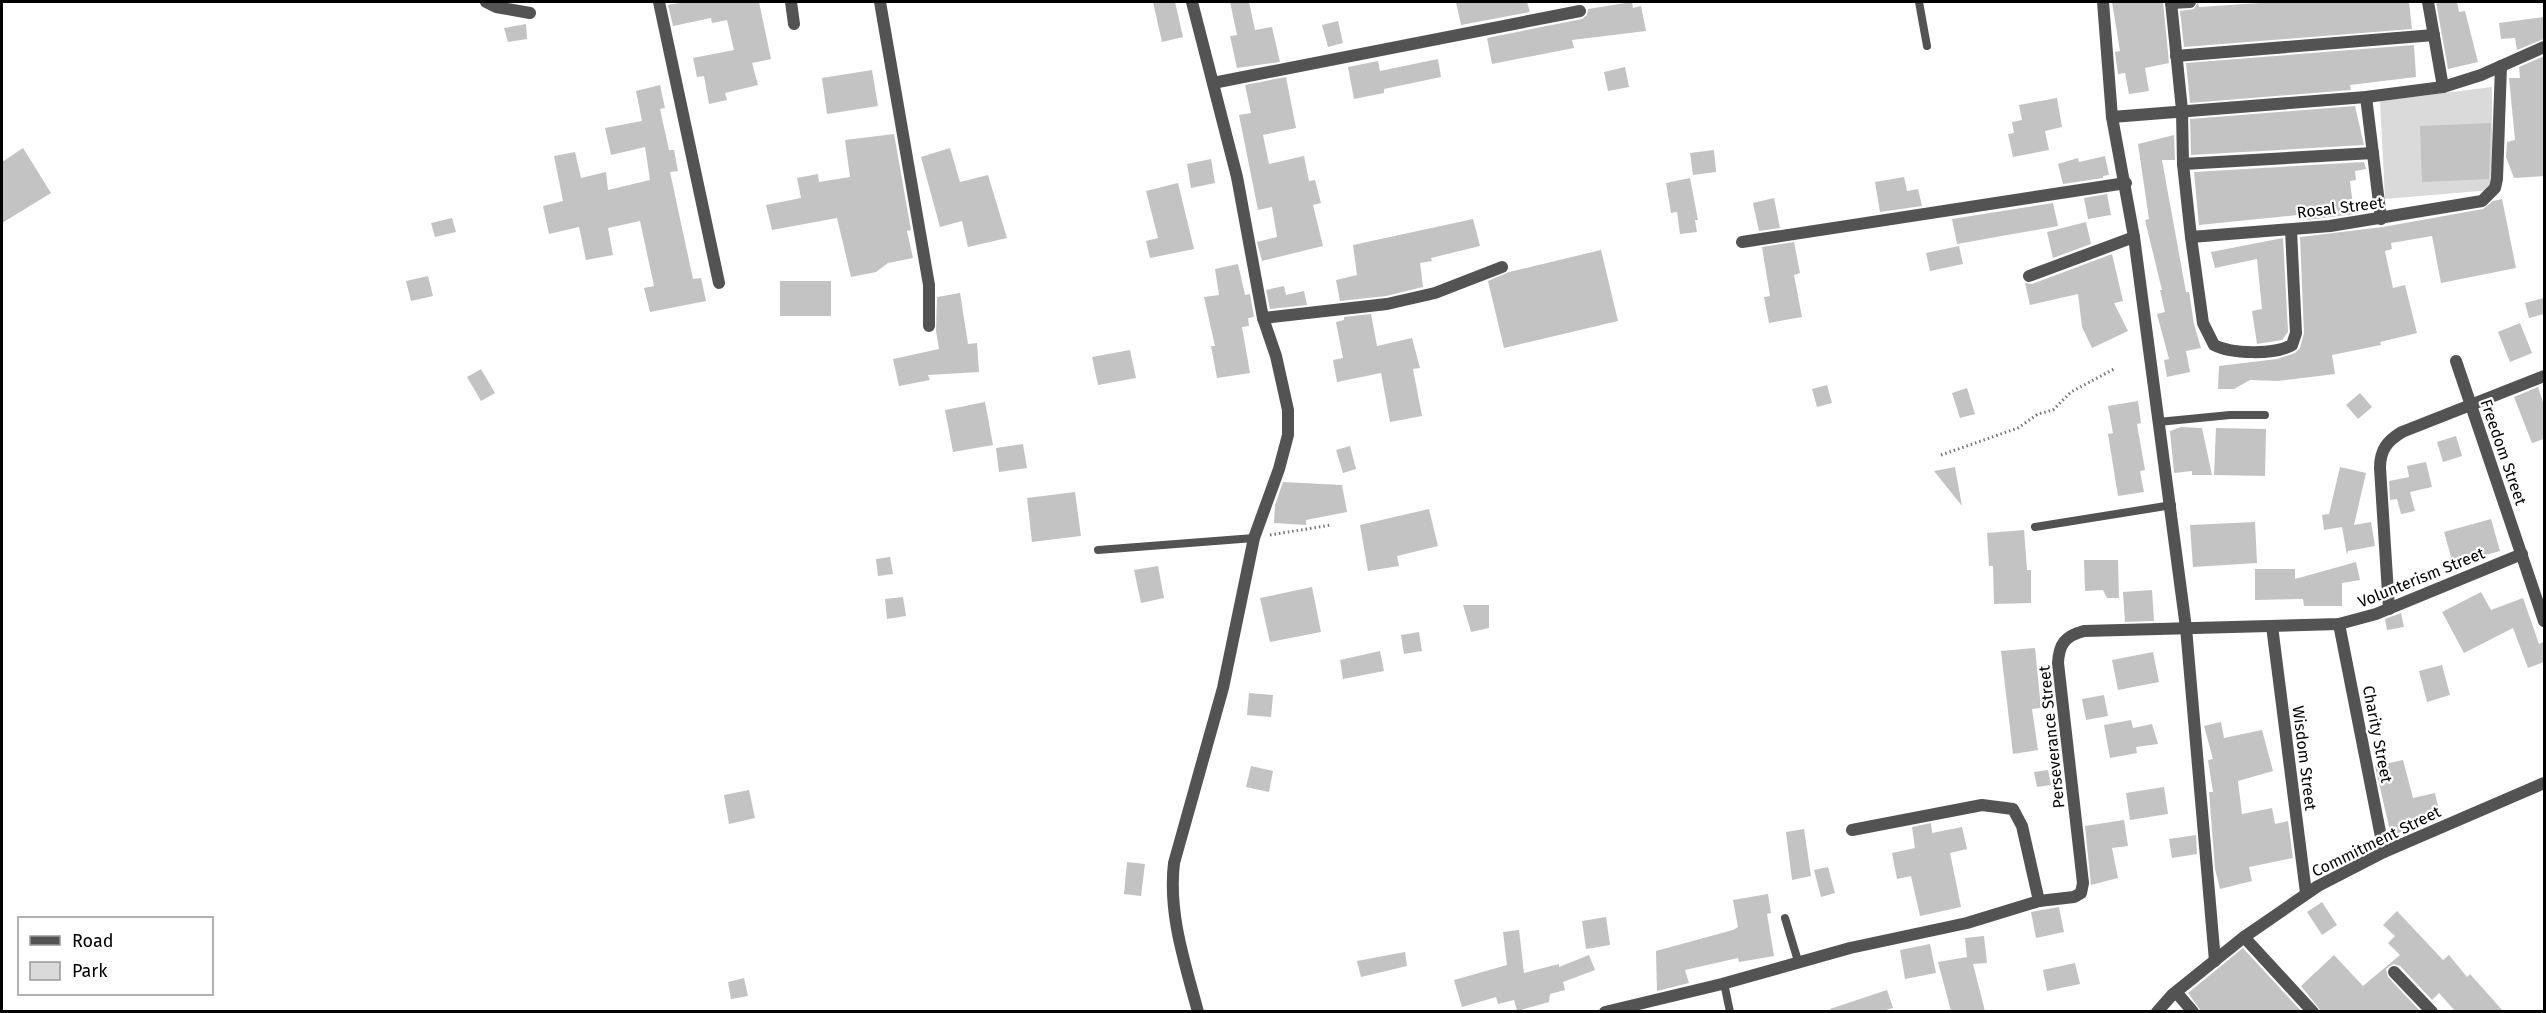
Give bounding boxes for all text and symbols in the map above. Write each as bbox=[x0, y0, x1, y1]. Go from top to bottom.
street label: Rosal Street bbox=[2296, 193, 2385, 222]
street label: Freedom Street bbox=[2477, 397, 2531, 508]
street label: Volunterism Street bbox=[2355, 543, 2488, 612]
street label: Perseverance Street bbox=[2035, 664, 2068, 809]
street label: Charity Street bbox=[2359, 684, 2396, 785]
street label: Wisdom Street bbox=[2289, 705, 2320, 812]
street label: Commitment Street bbox=[2309, 802, 2444, 881]
legend bbox=[18, 917, 213, 995]
text: Road bbox=[72, 930, 114, 952]
text: Park bbox=[72, 960, 108, 982]

